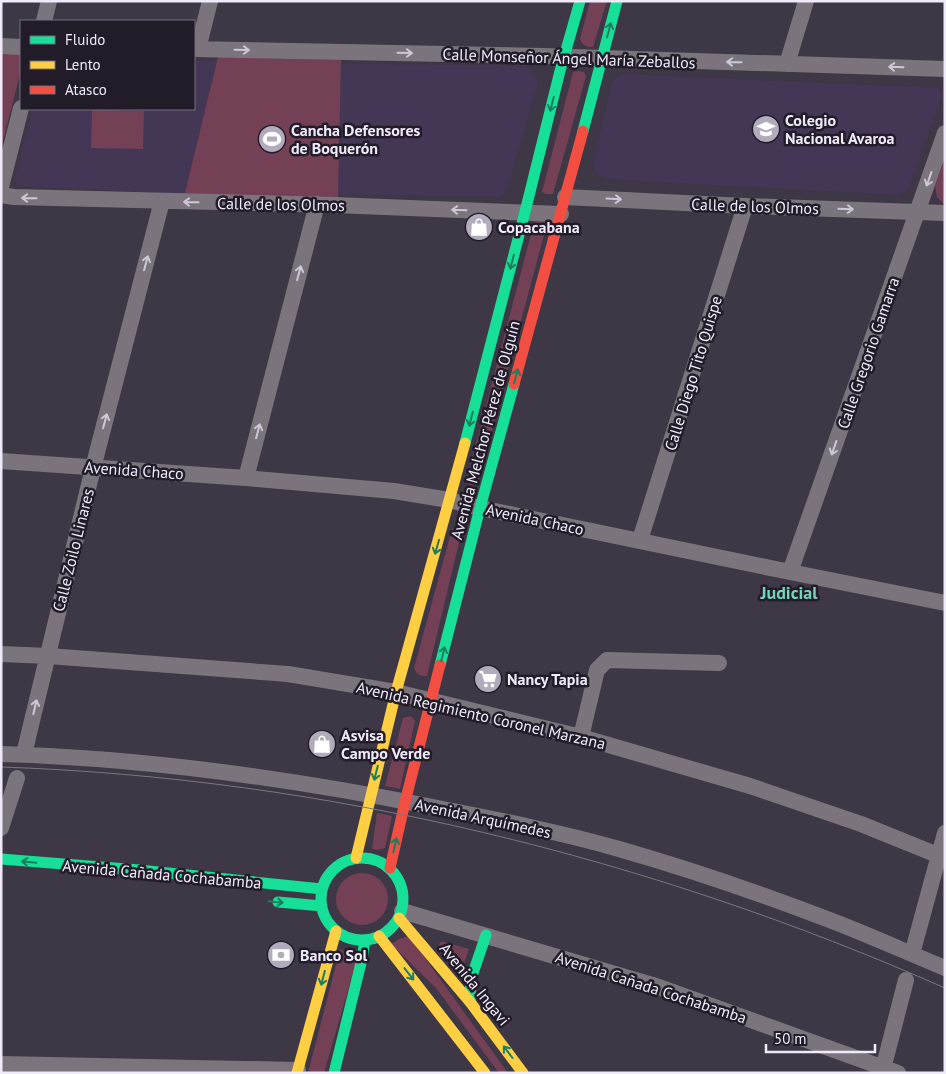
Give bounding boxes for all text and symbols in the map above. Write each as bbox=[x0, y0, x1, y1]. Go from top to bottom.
legend bbox=[20, 20, 195, 110]
one-way arrow bbox=[604, 22, 614, 38]
text: Fluido bbox=[65, 30, 105, 49]
street label: Calle Monseñor Ángel María Zeballos bbox=[442, 44, 696, 72]
one-way arrow bbox=[234, 45, 250, 55]
one-way arrow bbox=[397, 49, 413, 58]
text: Lento bbox=[65, 55, 101, 74]
one-way arrow bbox=[726, 57, 742, 67]
one-way arrow bbox=[888, 63, 904, 72]
text: Atasco bbox=[65, 80, 107, 99]
one-way arrow bbox=[547, 96, 556, 112]
place label: Colegio Nacional Avaroa bbox=[785, 110, 895, 148]
school or university icon: Colegio Nacional Avaroa bbox=[751, 114, 781, 144]
place label: Cancha Defensores de Boquerón bbox=[291, 120, 421, 158]
sports icon: Cancha Defensores de Boquerón bbox=[257, 124, 287, 154]
one-way arrow bbox=[924, 171, 933, 187]
one-way arrow bbox=[21, 193, 38, 203]
street label: Calle de los Olmos bbox=[217, 193, 345, 215]
street label: Calle de los Olmos bbox=[691, 194, 819, 218]
one-way arrow bbox=[606, 195, 622, 204]
one-way arrow bbox=[184, 197, 200, 207]
one-way arrow bbox=[451, 205, 467, 214]
one-way arrow bbox=[838, 205, 854, 214]
shop icon: Copacabana bbox=[464, 212, 494, 242]
place label: Copacabana bbox=[498, 217, 580, 237]
one-way arrow bbox=[506, 253, 516, 269]
one-way arrow bbox=[142, 256, 151, 272]
one-way arrow bbox=[295, 266, 304, 282]
street label: Calle Gregorio Gamarra bbox=[833, 275, 903, 431]
street label: Calle Diego Tito Quispe bbox=[660, 293, 726, 453]
street label: Avenida Melchor Pérez de Olguín bbox=[446, 318, 524, 542]
one-way arrow bbox=[512, 369, 522, 385]
one-way arrow bbox=[466, 411, 475, 427]
one-way arrow bbox=[101, 413, 110, 429]
one-way arrow bbox=[254, 423, 263, 439]
one-way arrow bbox=[829, 440, 838, 455]
street label: Avenida Chaco bbox=[84, 457, 184, 483]
street label: Calle Zoilo Linares bbox=[48, 486, 98, 614]
street label: Avenida Chaco bbox=[484, 499, 586, 539]
one-way arrow bbox=[431, 539, 441, 555]
district label: Judicial bbox=[759, 581, 818, 604]
one-way arrow bbox=[439, 646, 448, 662]
supermarket icon: Nancy Tapia bbox=[473, 664, 503, 694]
place label: Nancy Tapia bbox=[507, 669, 588, 689]
street label: Avenida Regimiento Coronel Marzana bbox=[355, 677, 607, 753]
one-way arrow bbox=[31, 700, 41, 716]
place label: Asvisa Campo Verde bbox=[341, 725, 430, 763]
shop icon: Asvisa Campo Verde bbox=[307, 729, 337, 759]
one-way arrow bbox=[371, 765, 380, 781]
street label: Avenida Arquímedes bbox=[413, 794, 553, 842]
one-way arrow bbox=[391, 837, 400, 853]
street label: Avenida Cañada Cochabamba bbox=[62, 855, 262, 893]
one-way arrow bbox=[22, 857, 38, 866]
one-way arrow bbox=[268, 897, 284, 906]
street label: Avenida Ingavi bbox=[436, 939, 514, 1029]
bank icon: Banco Sol bbox=[266, 940, 296, 970]
place label: Banco Sol bbox=[300, 945, 367, 965]
street label: Avenida Cañada Cochabamba bbox=[553, 947, 749, 1027]
one-way arrow bbox=[404, 968, 415, 981]
one-way arrow bbox=[318, 969, 327, 985]
scale bar bbox=[766, 1022, 875, 1054]
text: 50 m bbox=[774, 1029, 807, 1048]
one-way arrow bbox=[503, 1045, 513, 1059]

